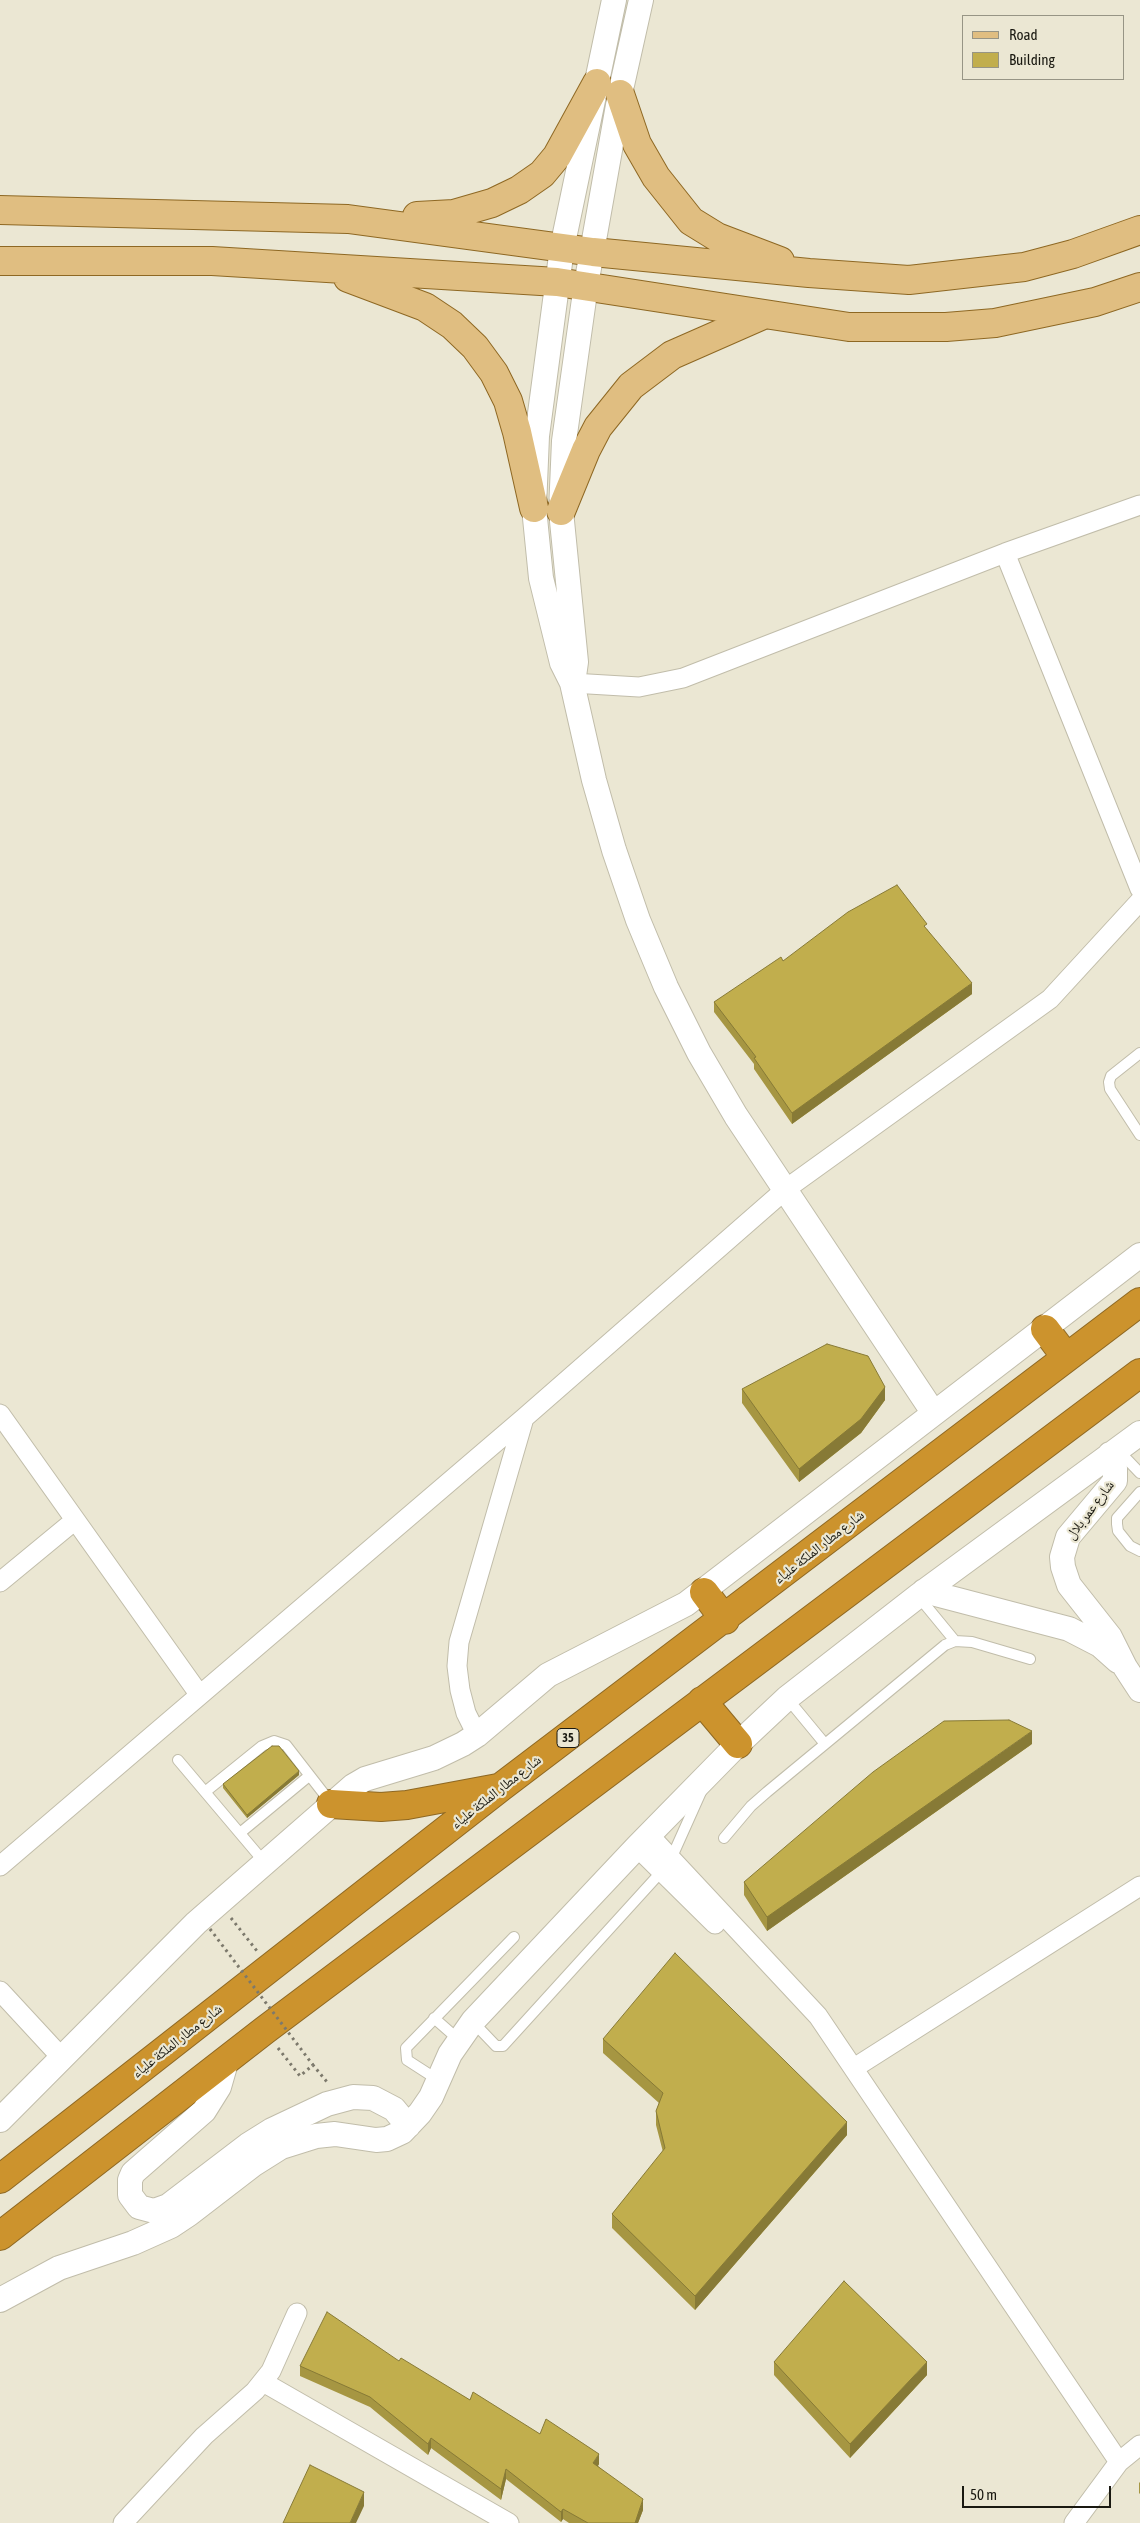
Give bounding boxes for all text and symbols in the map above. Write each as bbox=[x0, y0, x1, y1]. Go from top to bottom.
legend bbox=[962, 15, 1125, 80]
text: Road bbox=[1009, 26, 1038, 43]
text: Building bbox=[1009, 51, 1055, 68]
street label: شارع عمر بلال bbox=[1062, 1477, 1118, 1543]
street label: شارع مطار الملكة علياء bbox=[770, 1507, 868, 1587]
road number: 35 bbox=[557, 1729, 579, 1748]
street label: شارع مطار الملكة علياء bbox=[447, 1752, 545, 1832]
street label: شارع مطار الملكة علياء bbox=[128, 2001, 226, 2081]
scale bar bbox=[965, 2476, 1114, 2508]
text: 50 m bbox=[970, 2486, 997, 2503]

